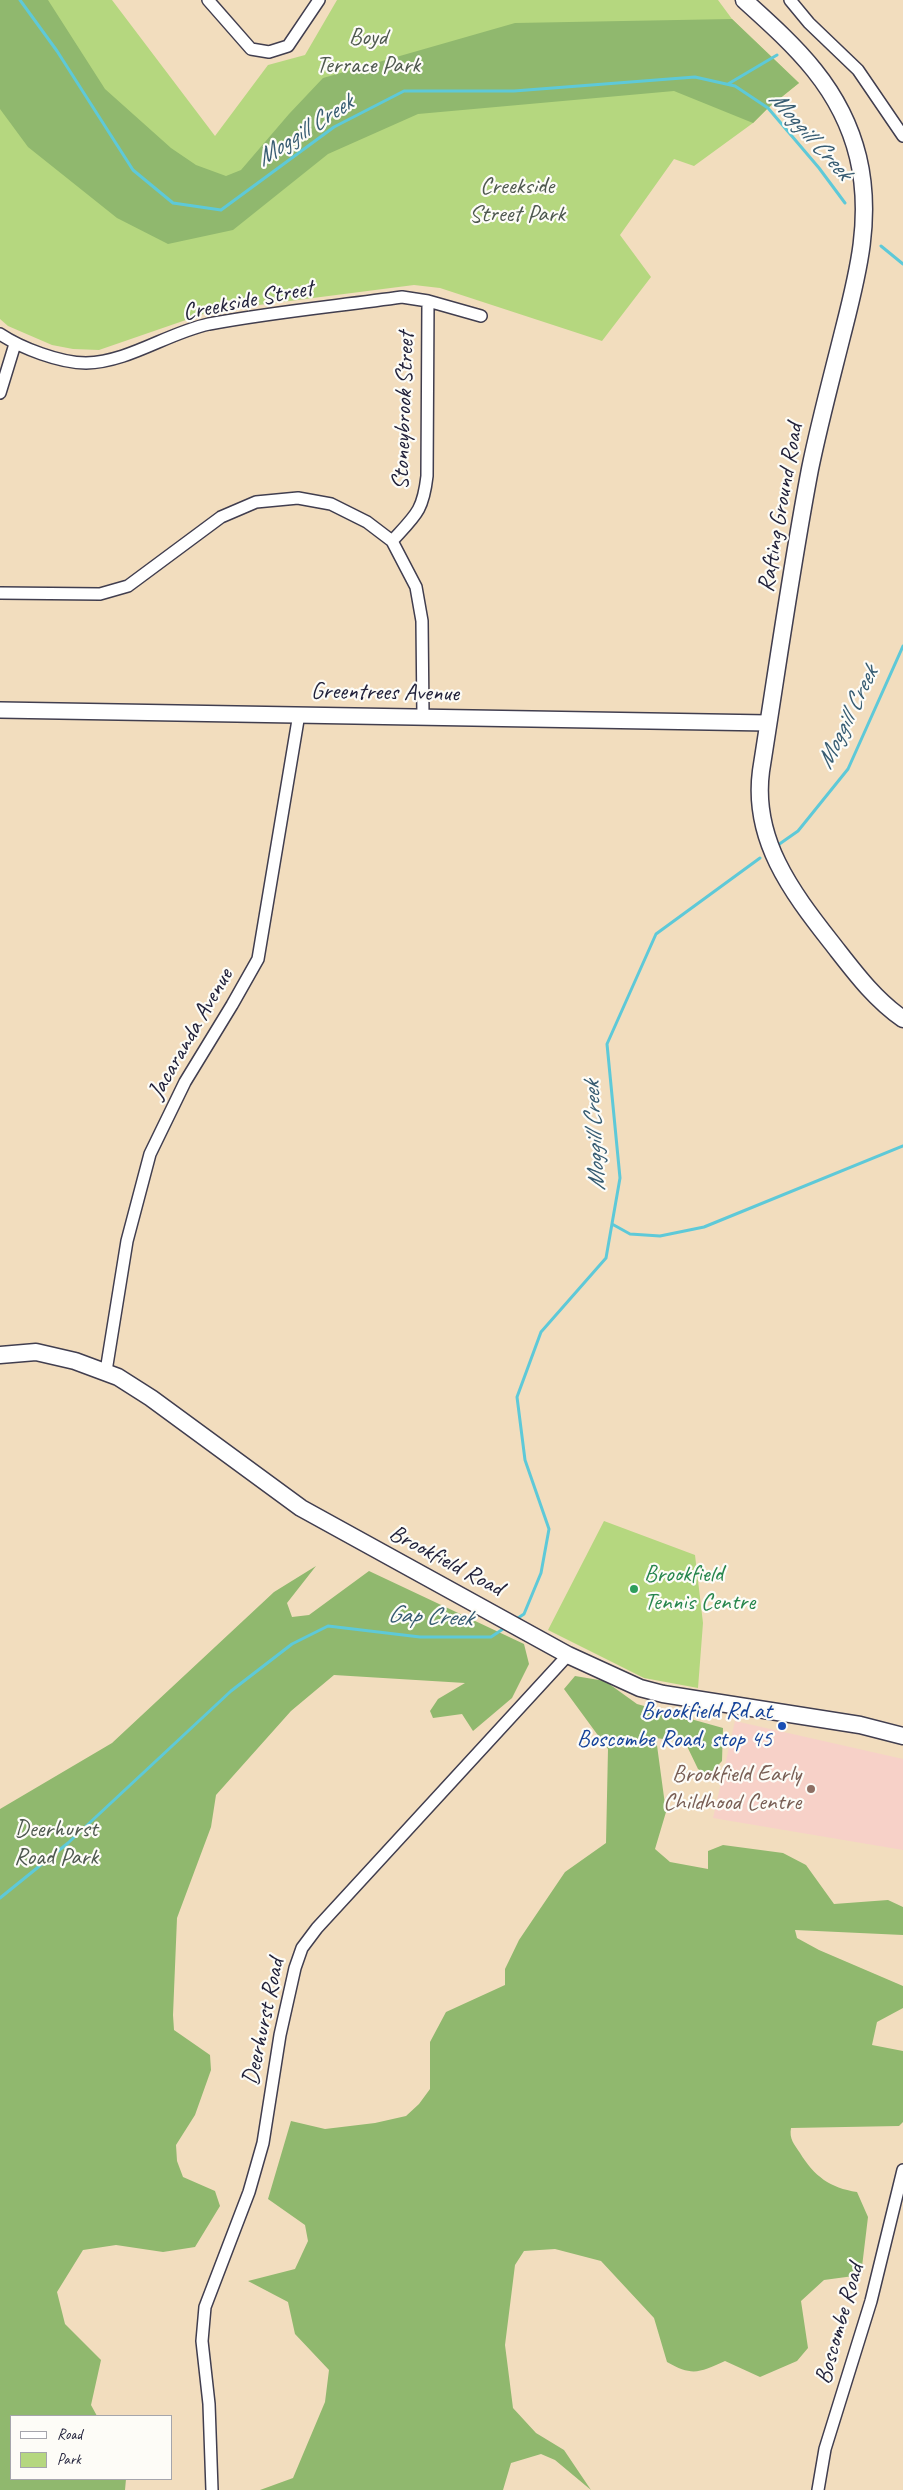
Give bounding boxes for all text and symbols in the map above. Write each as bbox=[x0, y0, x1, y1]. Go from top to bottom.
park label: Boyd Terrace Park bbox=[316, 24, 420, 80]
water label: Moggill Creek bbox=[762, 85, 858, 187]
water label: Moggill Creek bbox=[251, 88, 359, 174]
park label: Creekside Street Park bbox=[469, 173, 565, 229]
street label: Creekside Street bbox=[180, 274, 316, 328]
street label: Stoneybrook Street bbox=[387, 331, 421, 491]
street label: Rafting Ground Road bbox=[752, 421, 810, 595]
water label: Moggill Creek bbox=[810, 662, 886, 774]
street label: Greentrees Avenue bbox=[311, 677, 459, 709]
street label: Jacaranda Avenue bbox=[142, 964, 240, 1104]
water label: Moggill Creek bbox=[577, 1080, 613, 1192]
street label: Brookfield Road bbox=[384, 1519, 508, 1603]
place label: Brookfield Tennis Centre bbox=[644, 1561, 755, 1617]
marker: Brookfield Tennis Centre bbox=[628, 1583, 640, 1595]
water label: Gap Creek bbox=[387, 1600, 473, 1634]
place label: Brookfield Rd at Boscombe Road, stop 45 bbox=[577, 1698, 772, 1754]
marker: Brookfield Rd at Boscombe Road, stop 45 bbox=[776, 1720, 788, 1732]
place label: Brookfield Early Childhood Centre bbox=[663, 1761, 801, 1817]
marker: Brookfield Early Childhood Centre bbox=[805, 1783, 817, 1795]
park label: Deerhurst Road Park bbox=[14, 1816, 98, 1872]
street label: Deerhurst Road bbox=[237, 1956, 291, 2088]
street label: Boscombe Road bbox=[809, 2261, 871, 2387]
legend bbox=[10, 2415, 172, 2480]
text: Road bbox=[57, 2425, 82, 2444]
text: Park bbox=[57, 2450, 81, 2469]

